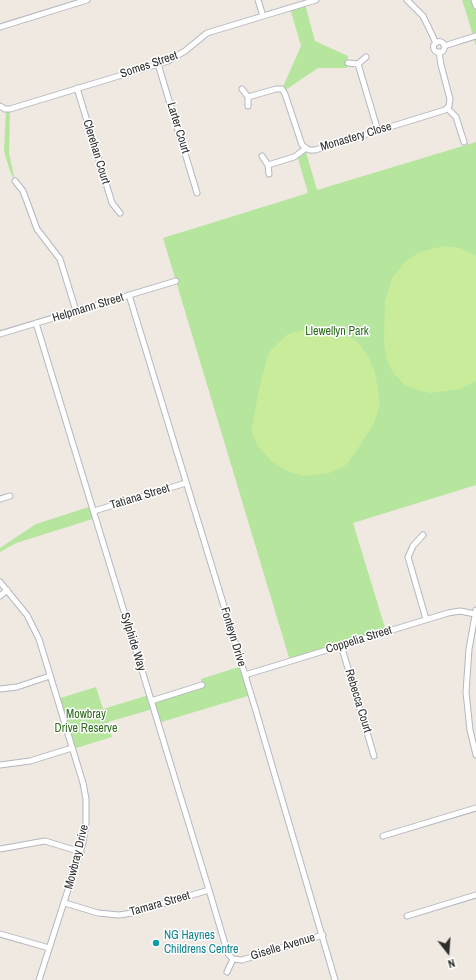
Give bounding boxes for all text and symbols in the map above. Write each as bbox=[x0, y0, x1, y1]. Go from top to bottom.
street label: Somes Street bbox=[118, 48, 180, 82]
street label: Larter Court bbox=[163, 101, 193, 155]
street label: Clerehan Court bbox=[79, 118, 113, 186]
street label: Monastery Close bbox=[319, 119, 393, 155]
street label: Helpmann Street bbox=[51, 290, 125, 326]
park label: Llewellyn Park bbox=[305, 325, 369, 339]
street label: Tatiana Street bbox=[109, 481, 171, 513]
street label: Fonteyn Drive bbox=[217, 606, 249, 668]
street label: Sylphide Way bbox=[117, 611, 149, 673]
street label: Coppelia Street bbox=[324, 623, 394, 657]
street label: Rebecca Court bbox=[342, 668, 374, 734]
park label: Mowbray Drive Reserve bbox=[55, 708, 117, 736]
street label: Mowbray Drive bbox=[62, 823, 92, 891]
street label: Tamara Street bbox=[128, 889, 192, 919]
place label: NG Haynes Childrens Centre bbox=[164, 929, 238, 957]
street label: Giselle Avenue bbox=[249, 930, 317, 964]
north arrow bbox=[428, 932, 468, 972]
marker: NG Haynes Childrens Centre bbox=[151, 938, 161, 948]
text: N bbox=[446, 956, 457, 971]

